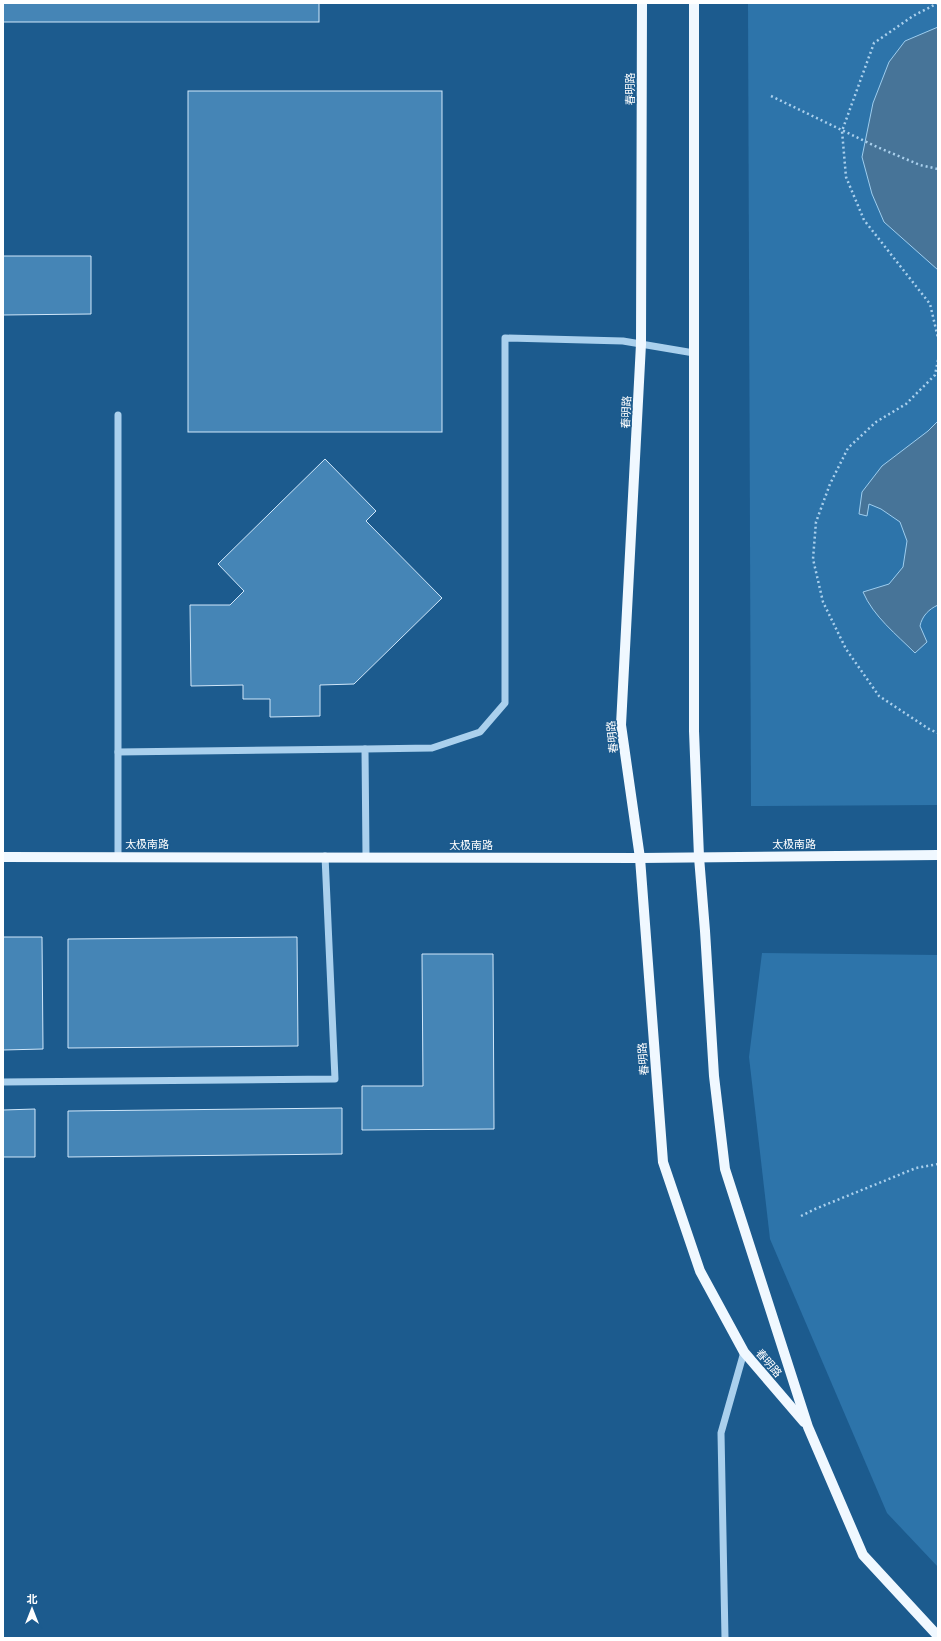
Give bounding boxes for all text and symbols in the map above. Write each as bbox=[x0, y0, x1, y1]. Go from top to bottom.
street label: 春明路 bbox=[623, 73, 637, 106]
street label: 春明路 bbox=[618, 395, 634, 429]
street label: 春明路 bbox=[604, 720, 620, 754]
street label: 太极南路 bbox=[125, 837, 169, 851]
street label: 太极南路 bbox=[772, 837, 816, 851]
street label: 太极南路 bbox=[449, 838, 493, 852]
street label: 春明路 bbox=[635, 1042, 651, 1076]
street label: 春明路 bbox=[753, 1346, 785, 1380]
north arrow bbox=[12, 1589, 52, 1629]
text: 北 bbox=[27, 1592, 38, 1606]

